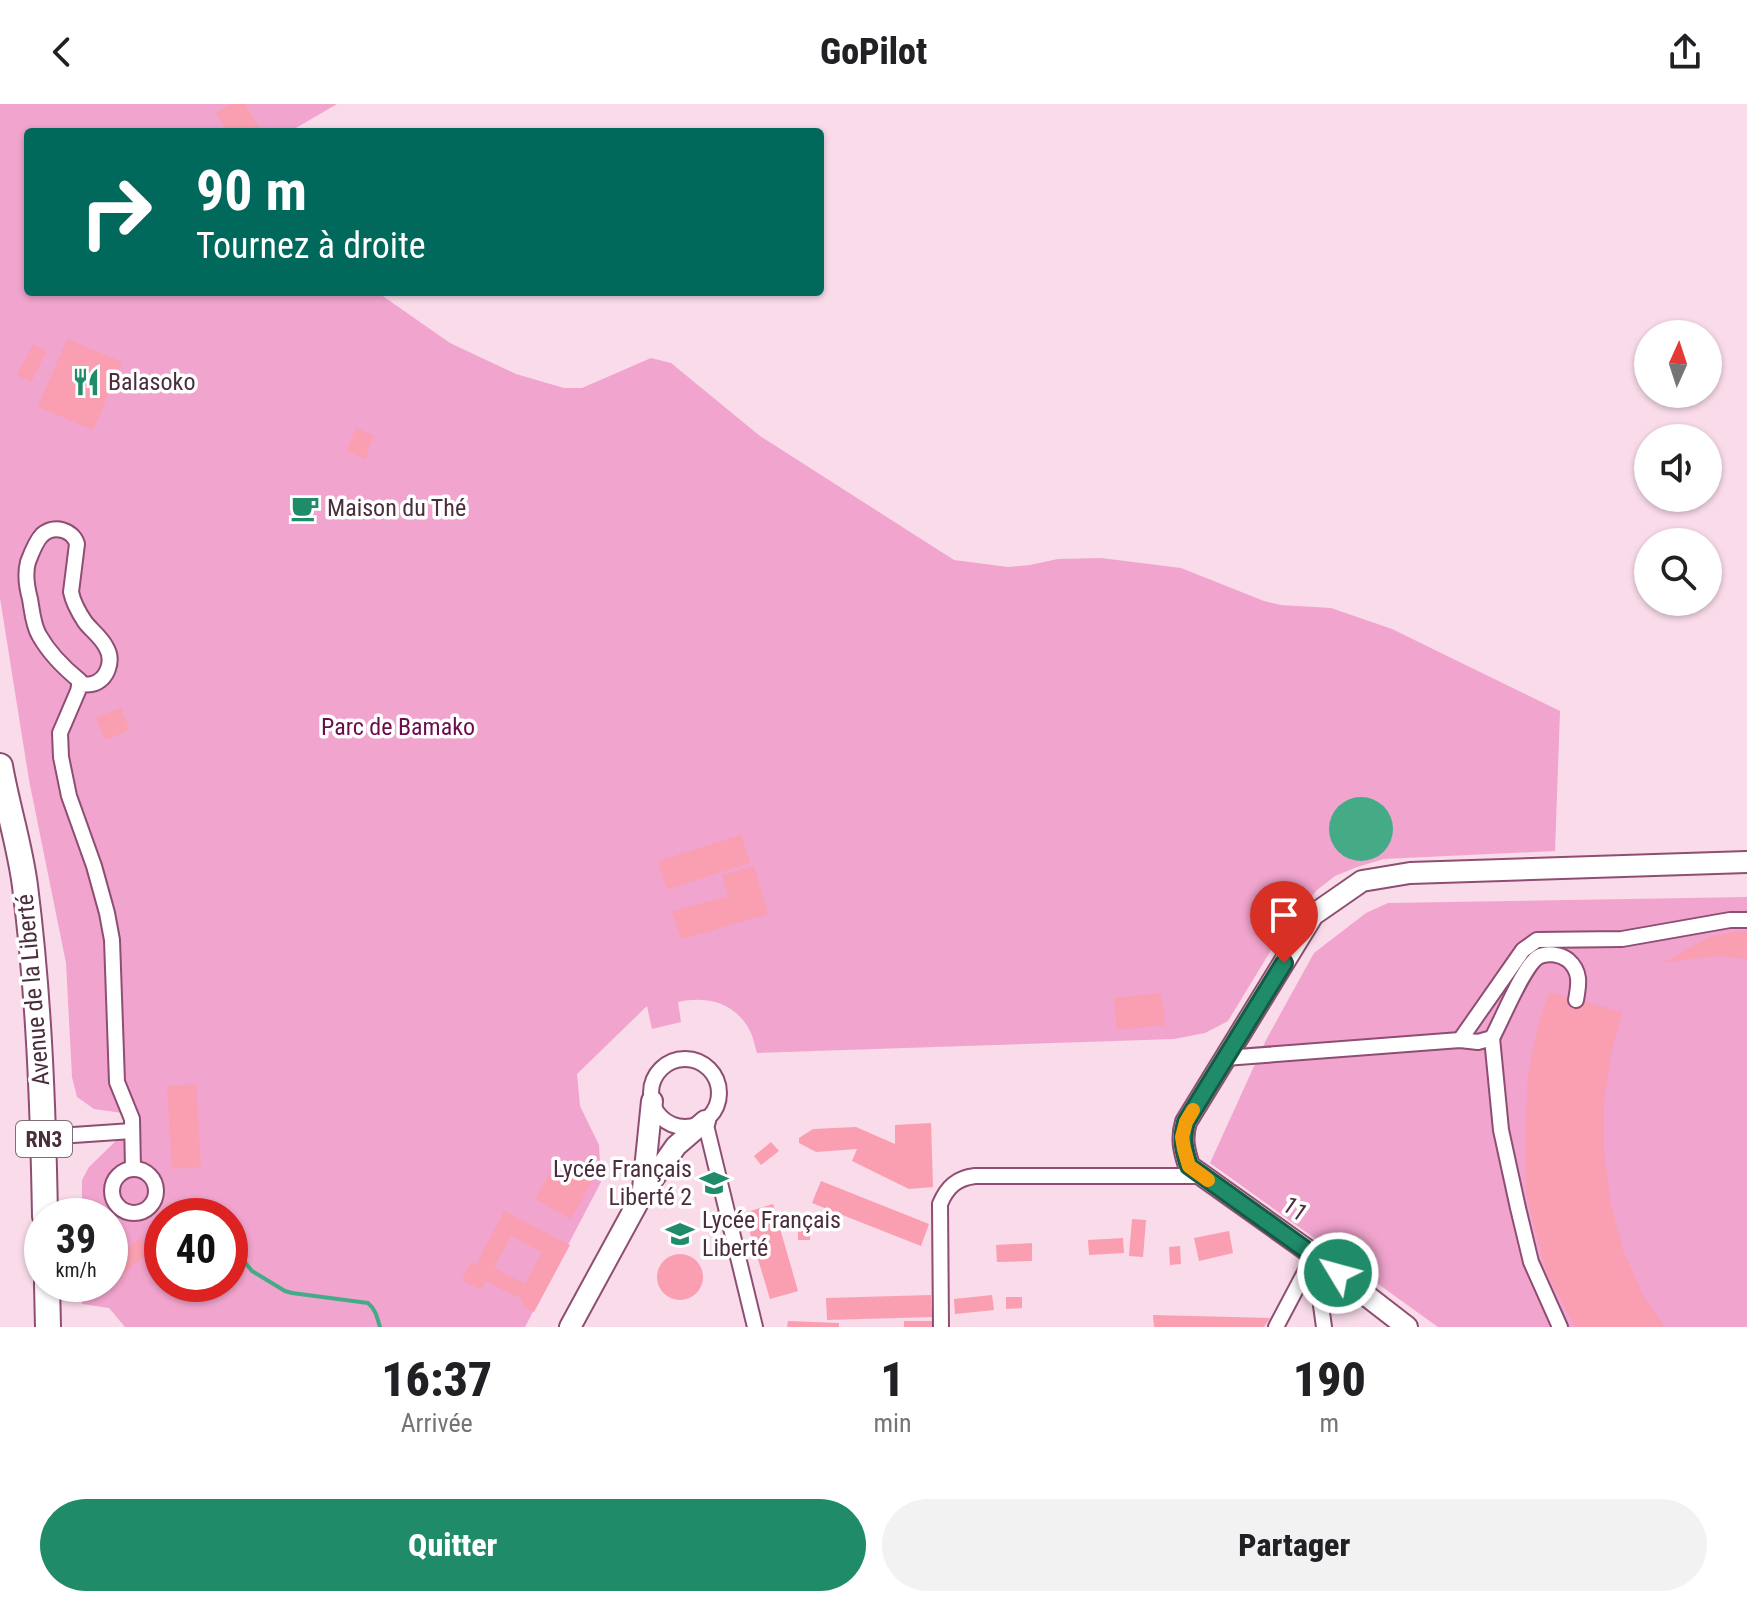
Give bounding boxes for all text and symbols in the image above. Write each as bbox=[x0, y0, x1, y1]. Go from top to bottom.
icon: back bbox=[40, 30, 84, 74]
icon: share bbox=[1663, 30, 1707, 74]
text: GoPilot bbox=[820, 31, 927, 73]
text: 90 m bbox=[196, 158, 307, 224]
icon: right bbox=[64, 160, 168, 264]
text: Tournez à droite bbox=[196, 225, 426, 267]
north arrow bbox=[1634, 320, 1722, 408]
map controls bbox=[1634, 320, 1722, 616]
restaurant icon: Balasoko bbox=[71, 367, 101, 397]
place label: Balasoko bbox=[108, 368, 195, 396]
button: sound bbox=[1634, 424, 1722, 512]
cafe icon: Maison du Thé bbox=[290, 493, 320, 523]
place label: Maison du Thé bbox=[327, 494, 466, 522]
button: search bbox=[1634, 528, 1722, 616]
park label: Parc de Bamako bbox=[321, 713, 475, 741]
pin bbox=[1250, 881, 1318, 963]
street label: Avenue de la Liberté bbox=[11, 893, 55, 1087]
icon: arrive bbox=[1262, 893, 1306, 937]
road number: RN3 bbox=[16, 1121, 72, 1157]
place label: Lycée Français Liberté 2 bbox=[553, 1155, 692, 1211]
school or university icon: Lycée Français Liberté 2 bbox=[699, 1168, 729, 1198]
street label: 11 bbox=[1277, 1191, 1313, 1227]
speed limit sign: 40 bbox=[144, 1198, 248, 1302]
place label: Lycée Français Liberté bbox=[702, 1206, 841, 1262]
text: 39 bbox=[56, 1216, 96, 1263]
school or university icon: Lycée Français Liberté bbox=[665, 1219, 695, 1249]
position arrow bbox=[1296, 1231, 1380, 1315]
text: km/h bbox=[55, 1258, 97, 1282]
text: 16:37 bbox=[381, 1351, 492, 1408]
text: 1 bbox=[880, 1351, 905, 1408]
text: 190 bbox=[1293, 1351, 1366, 1408]
text: Arrivée bbox=[401, 1408, 473, 1438]
text: min bbox=[873, 1408, 912, 1438]
text: m bbox=[1319, 1408, 1339, 1438]
button: Quitter bbox=[40, 1499, 866, 1591]
button: Partager bbox=[882, 1499, 1707, 1591]

